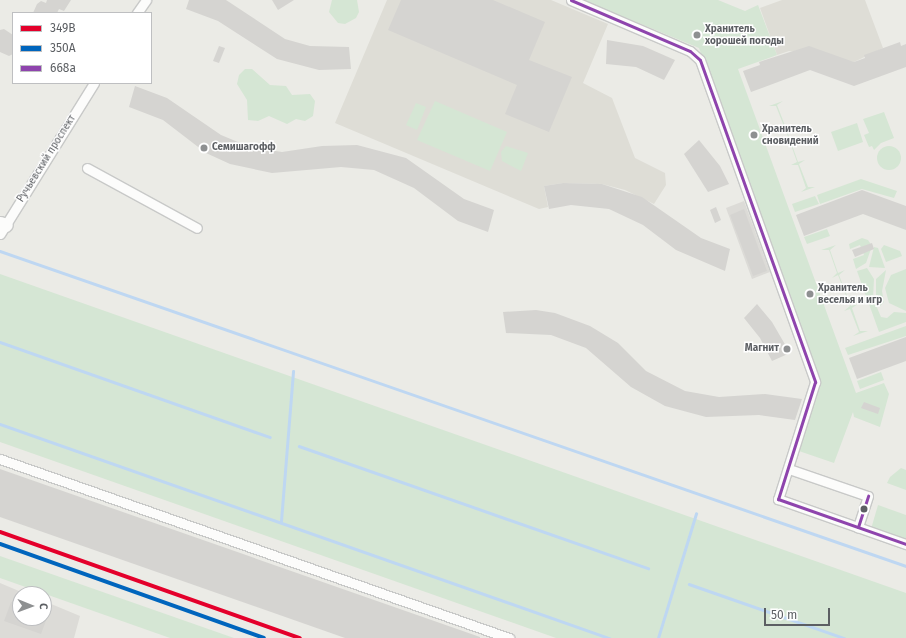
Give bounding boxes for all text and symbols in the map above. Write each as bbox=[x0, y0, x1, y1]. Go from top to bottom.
legend bbox=[12, 12, 152, 84]
text: 349В bbox=[50, 21, 76, 35]
place label: Хранитель хорошей погоды bbox=[705, 23, 784, 46]
marker: Хранитель хорошей погоды bbox=[692, 30, 702, 40]
text: 350А bbox=[50, 41, 76, 55]
text: 668а bbox=[50, 61, 76, 75]
street label: Ручьевский проспект bbox=[15, 113, 79, 205]
place label: Хранитель сновидений bbox=[762, 123, 819, 146]
marker: Хранитель сновидений bbox=[749, 130, 759, 140]
place label: Семишагофф bbox=[212, 142, 276, 154]
marker: Семишагофф bbox=[199, 143, 209, 153]
place label: Хранитель веселья и игр bbox=[818, 282, 882, 306]
marker: Хранитель веселья и игр bbox=[805, 289, 815, 299]
place label: Магнит bbox=[745, 343, 779, 355]
marker: Магнит bbox=[782, 344, 792, 354]
unlabelled marker bbox=[859, 504, 869, 514]
north arrow bbox=[12, 586, 52, 626]
scale bar bbox=[766, 600, 832, 626]
text: С bbox=[37, 603, 50, 609]
text: 50 m bbox=[771, 608, 797, 622]

